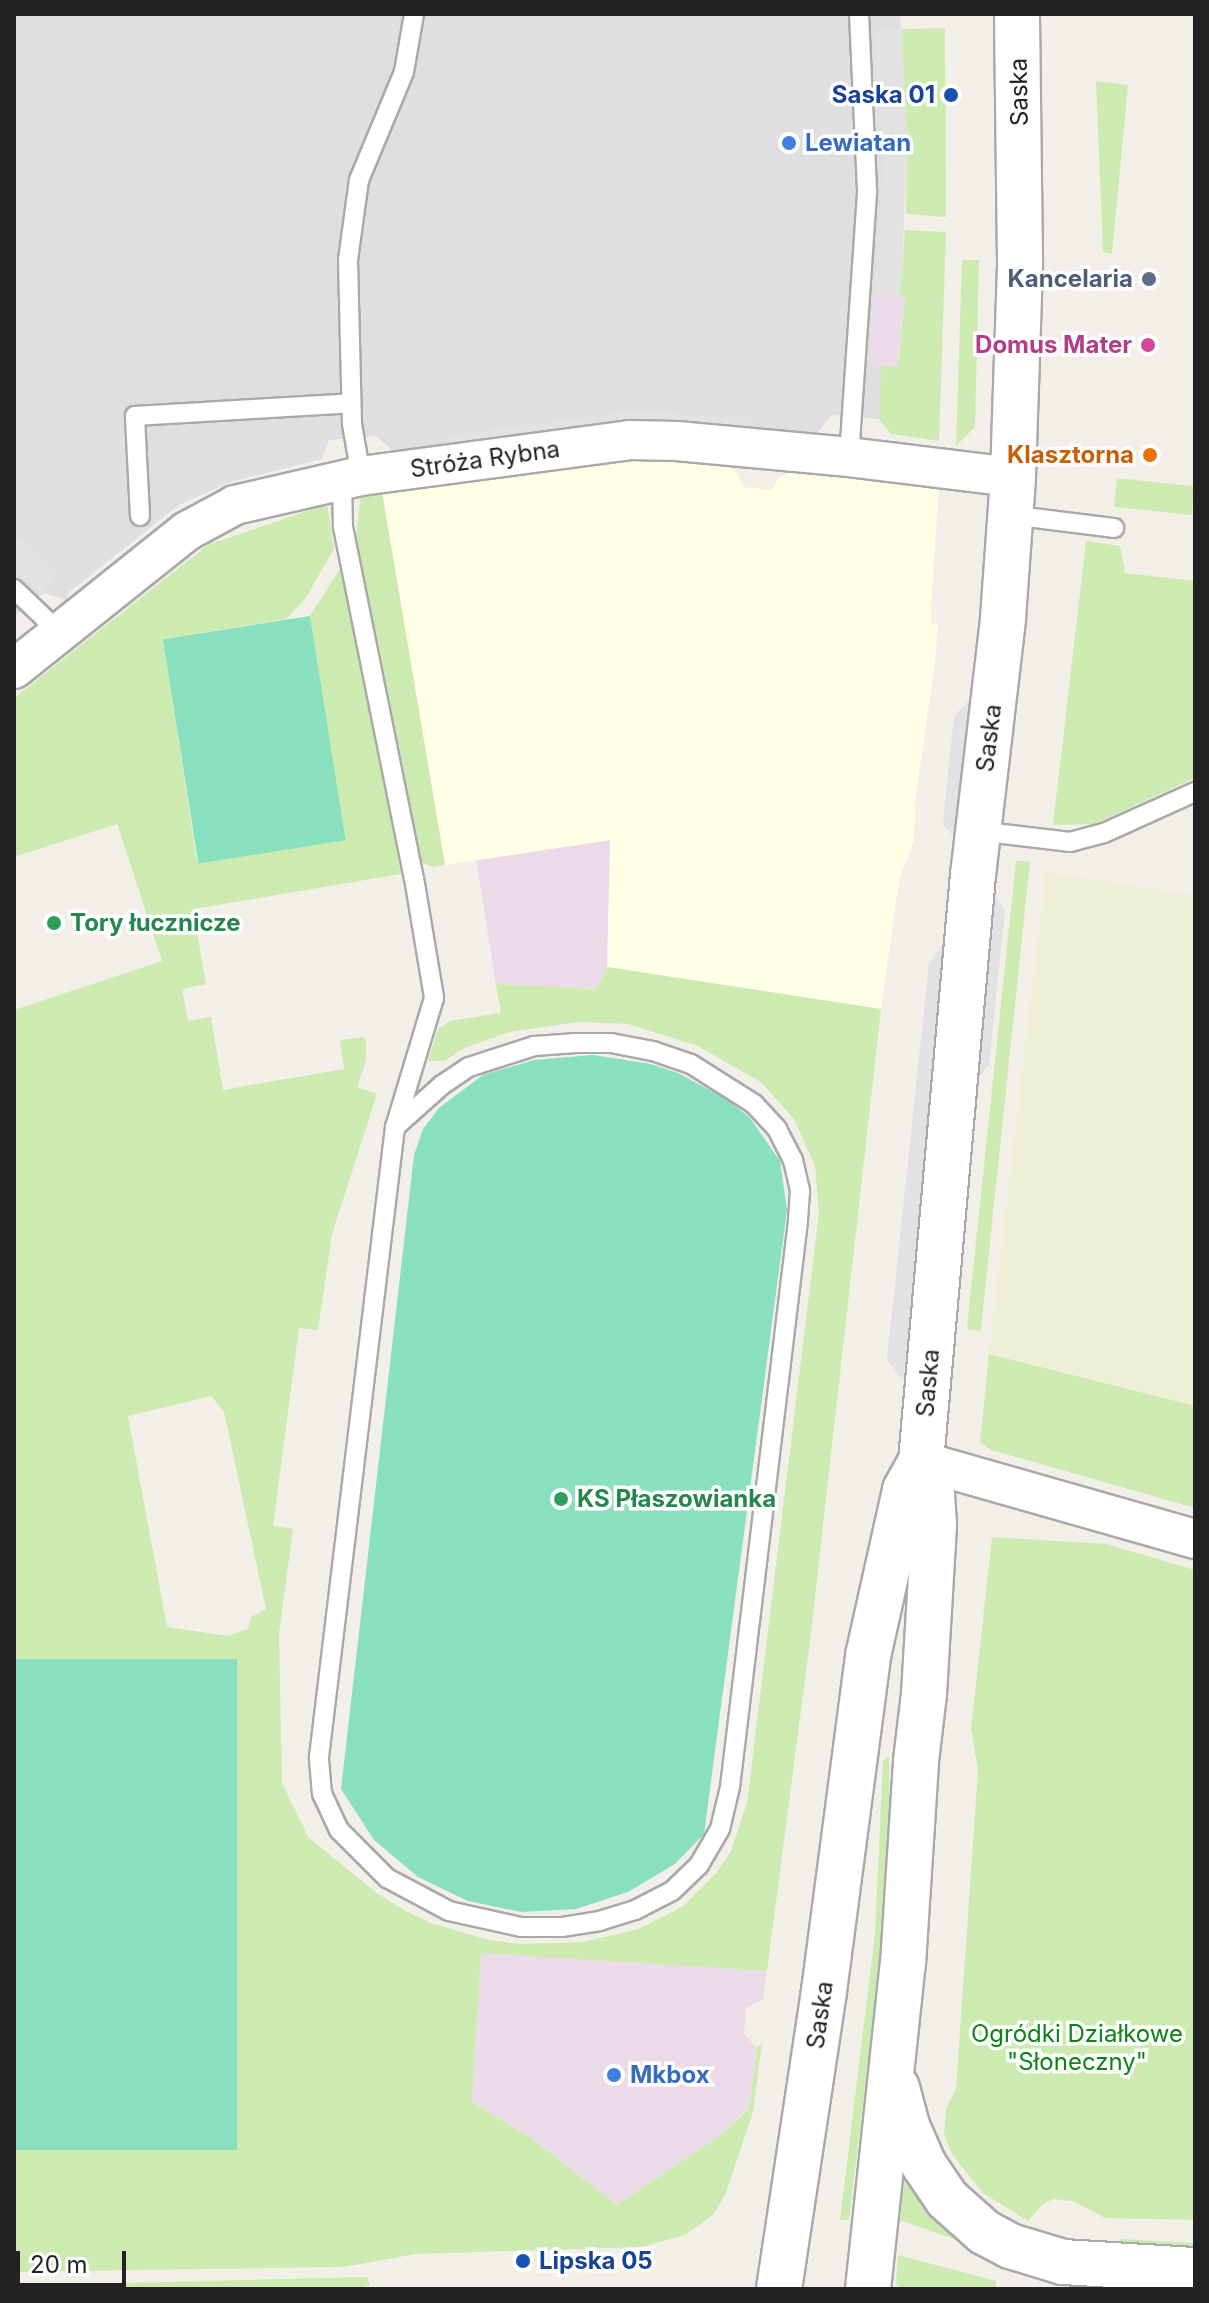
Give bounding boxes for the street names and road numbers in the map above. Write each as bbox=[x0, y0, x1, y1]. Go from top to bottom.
street label: Saska bbox=[1004, 58, 1034, 126]
street label: Stróża Rybna bbox=[408, 434, 562, 484]
street label: Saska bbox=[971, 702, 1007, 774]
street label: Saska bbox=[911, 1348, 945, 1418]
street label: Saska bbox=[801, 1979, 839, 2051]

